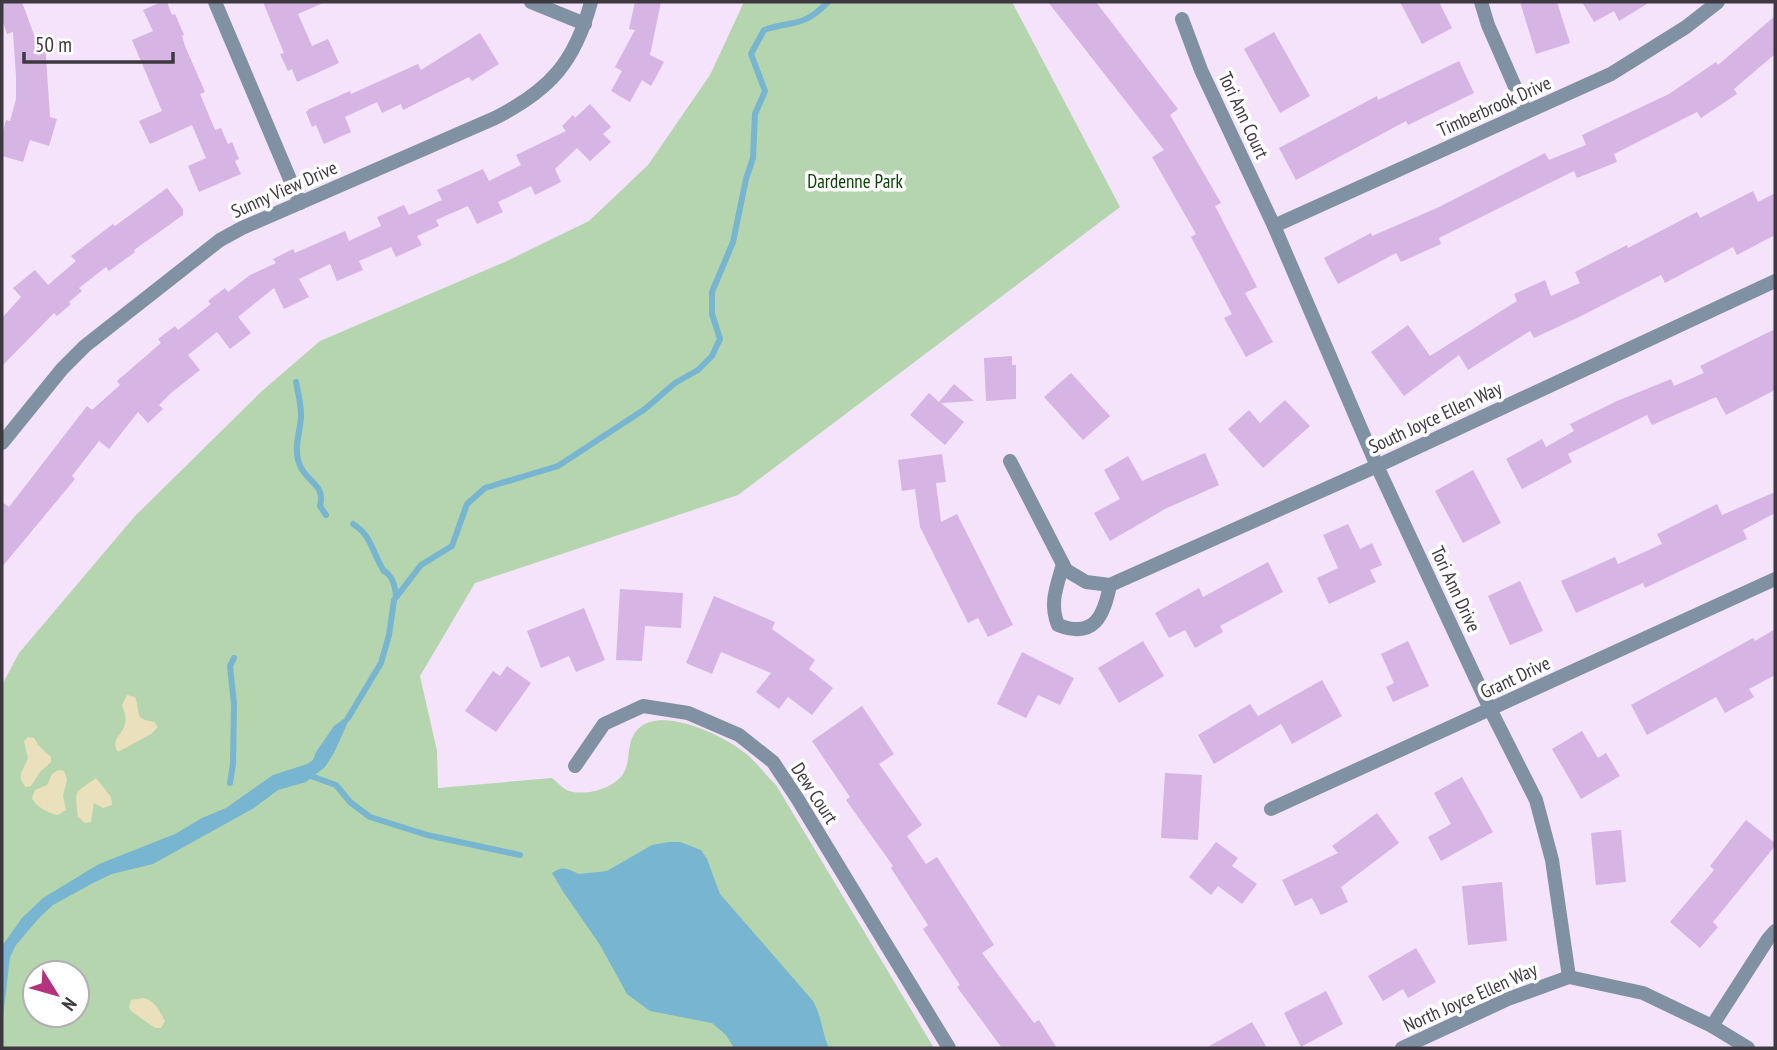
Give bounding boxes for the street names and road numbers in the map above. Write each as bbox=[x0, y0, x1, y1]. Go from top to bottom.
street label: Tori Ann Court bbox=[1214, 68, 1275, 163]
street label: Timberbrook Drive bbox=[1434, 70, 1555, 142]
street label: Sunny View Drive bbox=[227, 155, 341, 223]
street label: South Joyce Ellen Way bbox=[1365, 375, 1506, 458]
street label: Tori Ann Drive bbox=[1426, 542, 1486, 636]
street label: Grant Drive bbox=[1476, 650, 1554, 704]
street label: Dew Court bbox=[786, 758, 844, 829]
street label: North Joyce Ellen Way bbox=[1400, 956, 1541, 1037]

